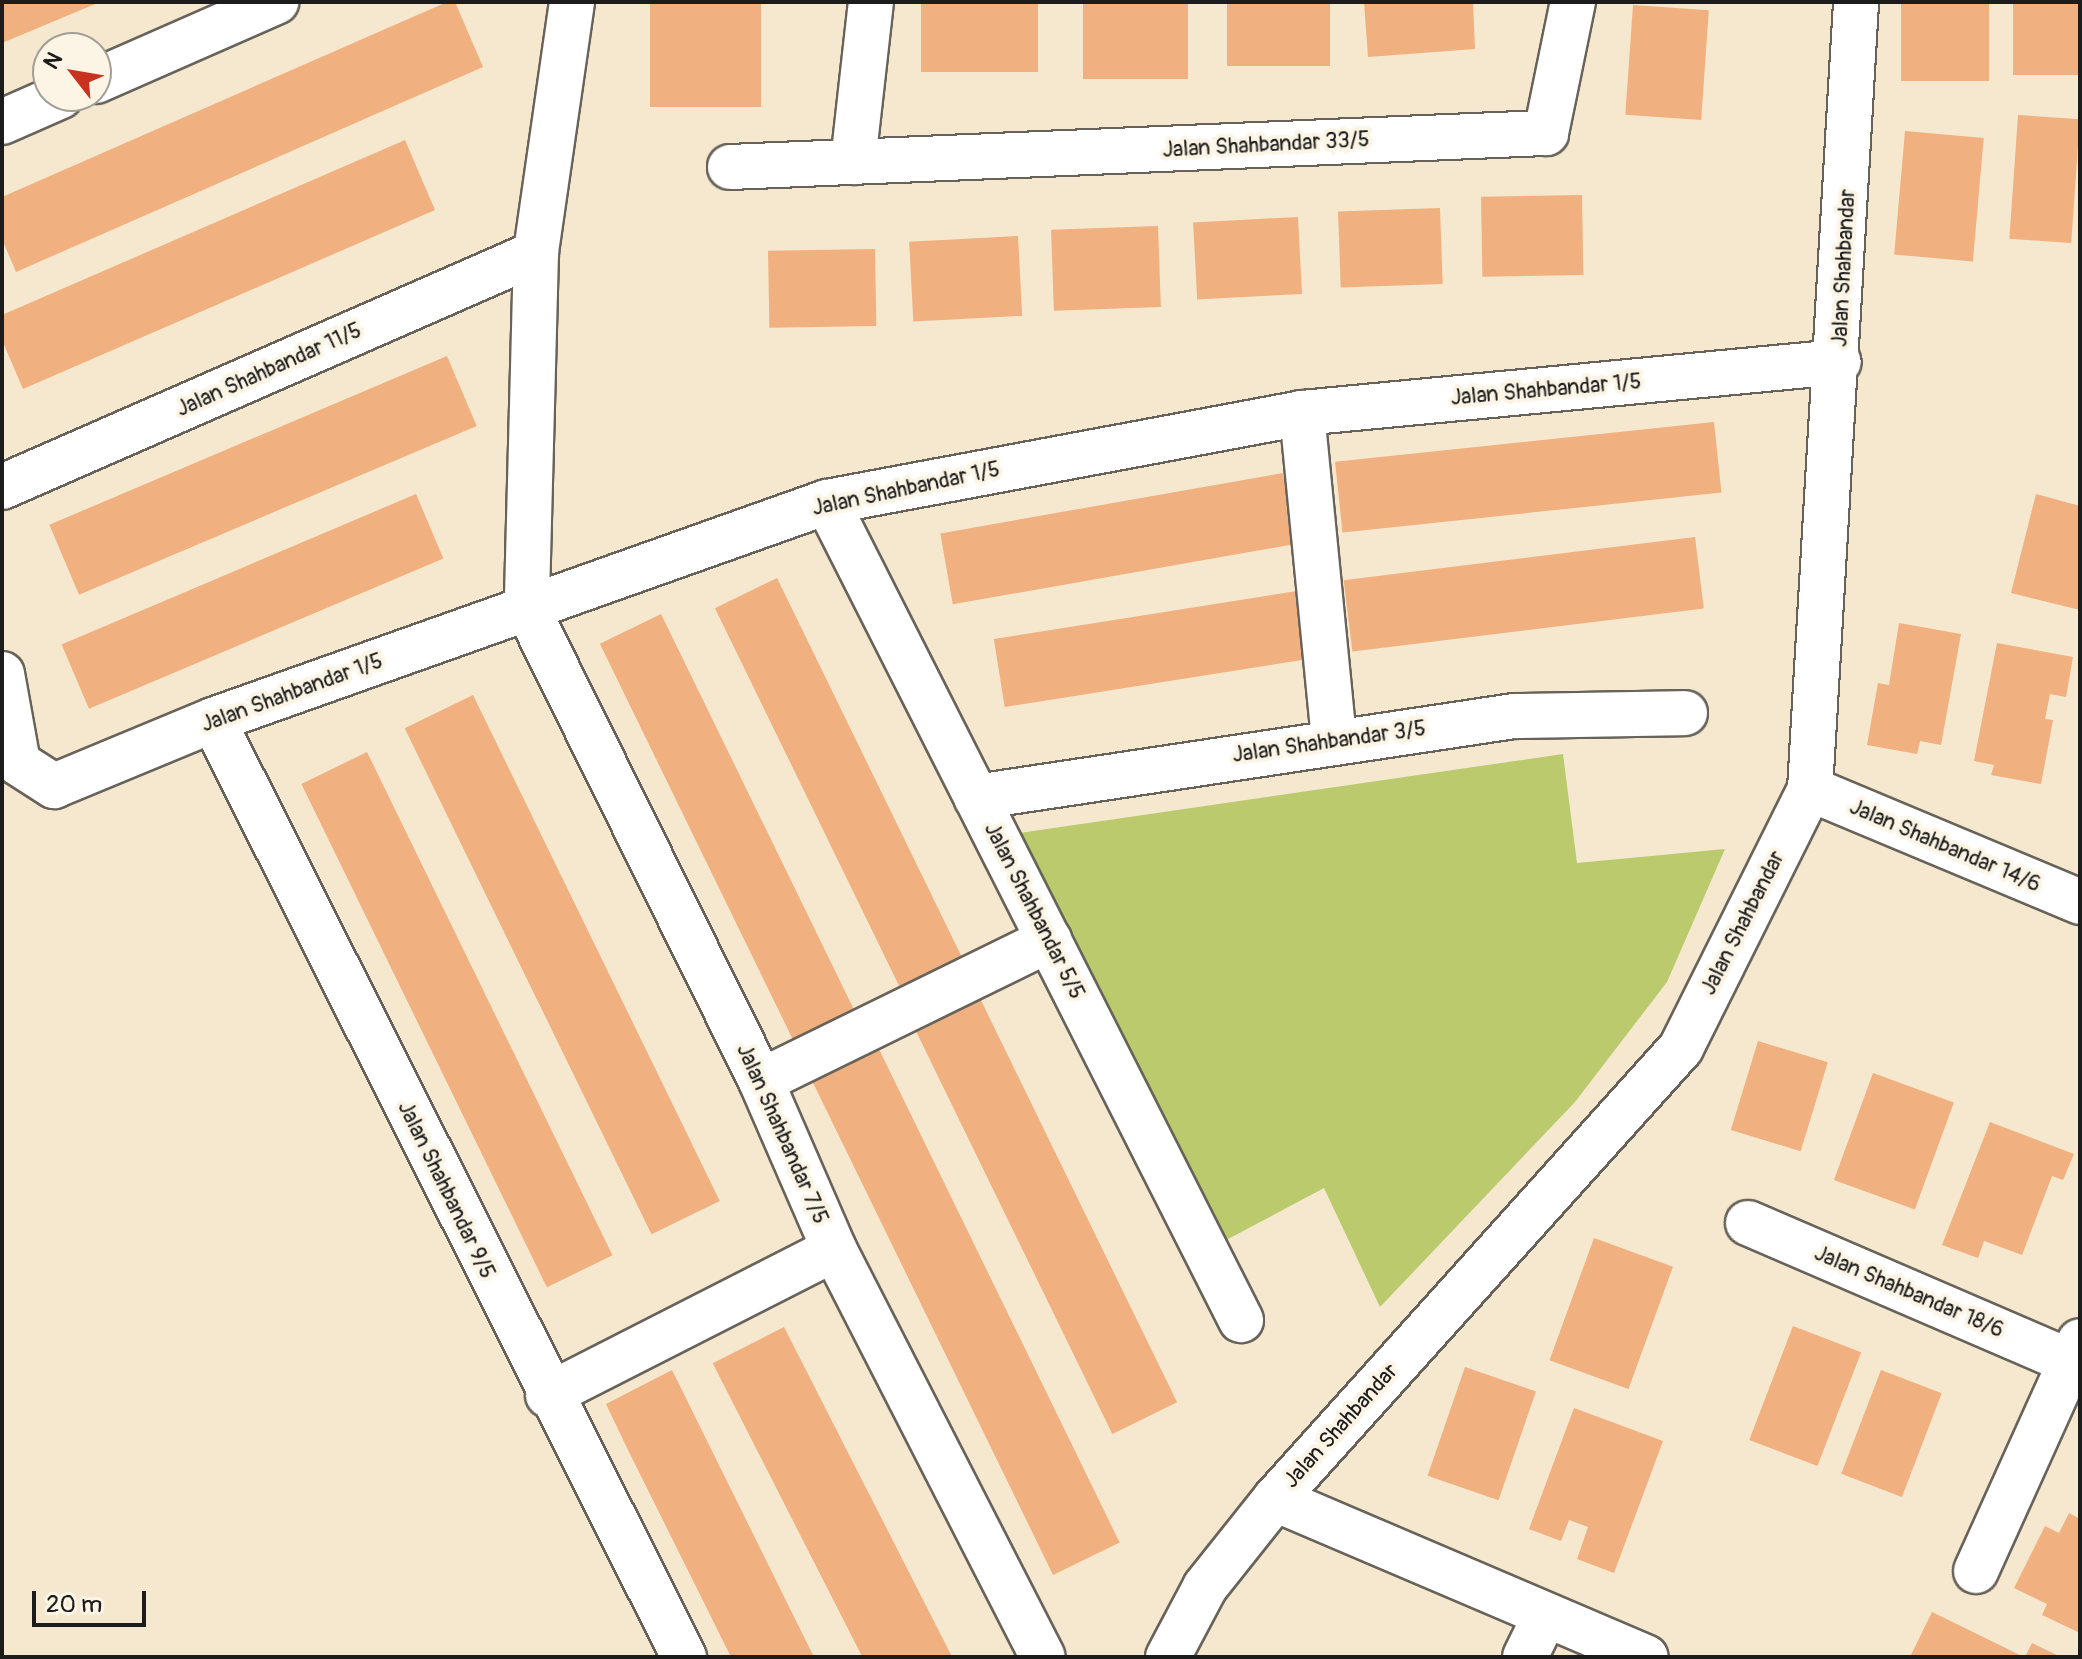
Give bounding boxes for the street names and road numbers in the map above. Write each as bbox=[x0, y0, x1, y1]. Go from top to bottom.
street label: Jalan Shahbandar 33/5 bbox=[1162, 126, 1370, 164]
street label: Jalan Shahbandar bbox=[1827, 188, 1861, 348]
street label: Jalan Shahbandar 11/5 bbox=[172, 317, 366, 423]
street label: Jalan Shahbandar 1/5 bbox=[1450, 369, 1642, 411]
street label: Jalan Shahbandar 1/5 bbox=[810, 456, 1002, 522]
street label: Jalan Shahbandar 1/5 bbox=[198, 648, 386, 738]
street label: Jalan Shahbandar 3/5 bbox=[1231, 715, 1427, 769]
street label: Jalan Shahbandar 14/6 bbox=[1845, 794, 2045, 898]
street label: Jalan Shahbandar 5/5 bbox=[978, 818, 1090, 1004]
street label: Jalan Shahbandar bbox=[1695, 847, 1791, 999]
street label: Jalan Shahbandar 7/5 bbox=[730, 1040, 834, 1228]
street label: Jalan Shahbandar 9/5 bbox=[392, 1097, 500, 1283]
street label: Jalan Shahbandar 18/6 bbox=[1810, 1240, 2008, 1344]
street label: Jalan Shahbandar bbox=[1278, 1358, 1404, 1494]

